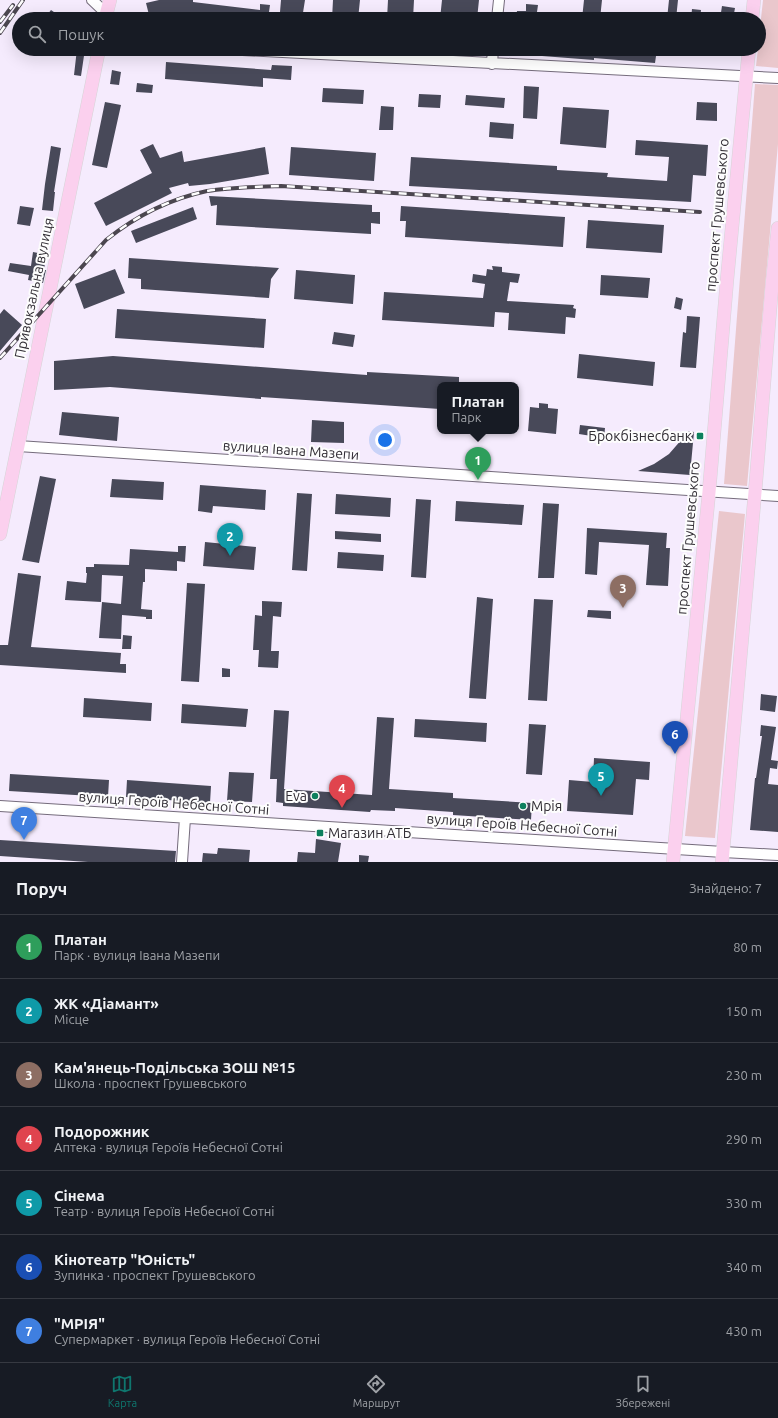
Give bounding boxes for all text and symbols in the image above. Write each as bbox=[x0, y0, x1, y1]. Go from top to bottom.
search box bbox=[12, 12, 766, 56]
icon: search bbox=[26, 23, 48, 45]
text: Пошук bbox=[58, 26, 104, 43]
street label: проспект Грушевського bbox=[702, 138, 732, 292]
street label: Привокзальна вулиця bbox=[11, 216, 57, 360]
popup bbox=[437, 382, 519, 434]
text: Платан bbox=[452, 393, 504, 410]
text: Парк bbox=[452, 410, 482, 424]
place label: Брокбізнесбанк bbox=[588, 428, 692, 444]
your location bbox=[375, 430, 395, 450]
marker: Брокбізнесбанк bbox=[695, 431, 705, 441]
street label: вулиця Івана Мазепи bbox=[222, 437, 360, 463]
pin: 1 bbox=[465, 447, 491, 480]
street label: проспект Грушевського bbox=[673, 461, 703, 615]
pin: 2 bbox=[217, 523, 243, 556]
pin: 3 bbox=[610, 575, 636, 608]
pin: 6 bbox=[662, 721, 688, 754]
pin: 5 bbox=[588, 763, 614, 796]
pin: 4 bbox=[329, 775, 355, 808]
street label: вулиця Героїв Небесної Сотні bbox=[78, 788, 270, 818]
place label: Eva bbox=[285, 788, 307, 804]
marker: Eva bbox=[310, 791, 320, 801]
place label: Мрія bbox=[531, 798, 562, 814]
marker: Мрія bbox=[518, 801, 528, 811]
pin: 7 bbox=[11, 807, 37, 840]
street label: вулиця Героїв Небесної Сотні bbox=[426, 810, 618, 840]
place label: Магазин АТБ bbox=[328, 825, 411, 841]
marker: Магазин АТБ bbox=[315, 828, 325, 838]
text: Поруч bbox=[16, 879, 67, 898]
text: Знайдено: 7 bbox=[689, 881, 762, 895]
text: Платан bbox=[54, 931, 107, 948]
text: 1 bbox=[25, 940, 33, 954]
text: 80 m bbox=[733, 940, 762, 954]
text: Парк · вулиця Івана Мазепи bbox=[54, 948, 220, 962]
text: ЖК «Діамант» bbox=[54, 995, 159, 1012]
text: 2 bbox=[25, 1004, 33, 1018]
text: 150 m bbox=[726, 1004, 762, 1018]
text: Місце bbox=[54, 1012, 89, 1026]
text: Кам'янець-Подільська ЗОШ №15 bbox=[54, 1059, 296, 1076]
text: 3 bbox=[25, 1068, 33, 1082]
text: 230 m bbox=[726, 1068, 762, 1082]
text: Школа · проспект Грушевського bbox=[54, 1076, 247, 1090]
text: Подорожник bbox=[54, 1123, 149, 1140]
text: 4 bbox=[25, 1132, 33, 1146]
text: 290 m bbox=[726, 1132, 762, 1146]
text: Аптека · вулиця Героїв Небесної Сотні bbox=[54, 1140, 283, 1154]
text: Сінема bbox=[54, 1187, 105, 1204]
text: 5 bbox=[25, 1196, 33, 1210]
text: 330 m bbox=[726, 1196, 762, 1210]
text: Театр · вулиця Героїв Небесної Сотні bbox=[54, 1204, 274, 1218]
text: Кінотеатр "Юність" bbox=[54, 1251, 195, 1268]
text: 6 bbox=[25, 1260, 33, 1274]
text: 340 m bbox=[726, 1260, 762, 1274]
text: Зупинка · проспект Грушевського bbox=[54, 1268, 256, 1282]
text: "МРІЯ" bbox=[54, 1315, 105, 1332]
text: 7 bbox=[25, 1324, 33, 1338]
text: 430 m bbox=[726, 1324, 762, 1338]
text: Супермаркет · вулиця Героїв Небесної Сотні bbox=[54, 1332, 320, 1346]
tab: Карта bbox=[108, 1373, 137, 1409]
tab: Маршрут bbox=[353, 1373, 400, 1409]
tab: Збережені bbox=[616, 1373, 670, 1409]

